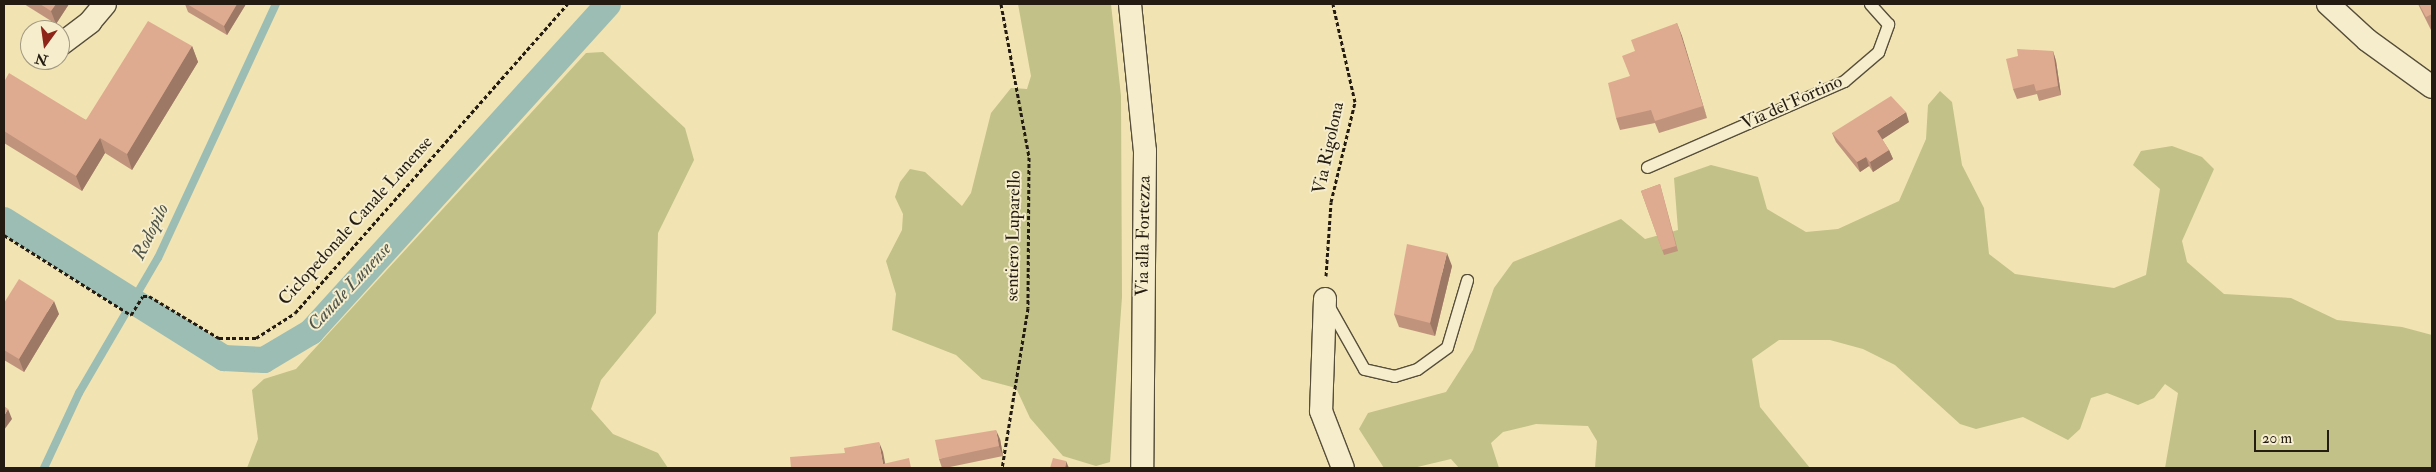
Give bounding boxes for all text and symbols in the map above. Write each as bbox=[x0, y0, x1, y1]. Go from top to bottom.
north arrow bbox=[20, 20, 70, 70]
text: N bbox=[33, 49, 50, 69]
street label: Via del Fortino bbox=[1738, 71, 1846, 135]
street label: Via Rigolona bbox=[1309, 100, 1349, 196]
street label: Ciclopedonale Canale Lunense bbox=[274, 132, 438, 310]
street label: sentiero Luparello bbox=[1002, 170, 1026, 302]
street label: Via alla Fortezza bbox=[1132, 175, 1156, 297]
water label: Rodopilo bbox=[128, 200, 174, 264]
water label: Canale Lunense bbox=[303, 238, 397, 336]
scale bar bbox=[2256, 420, 2331, 452]
text: 20 m bbox=[2262, 429, 2292, 448]

